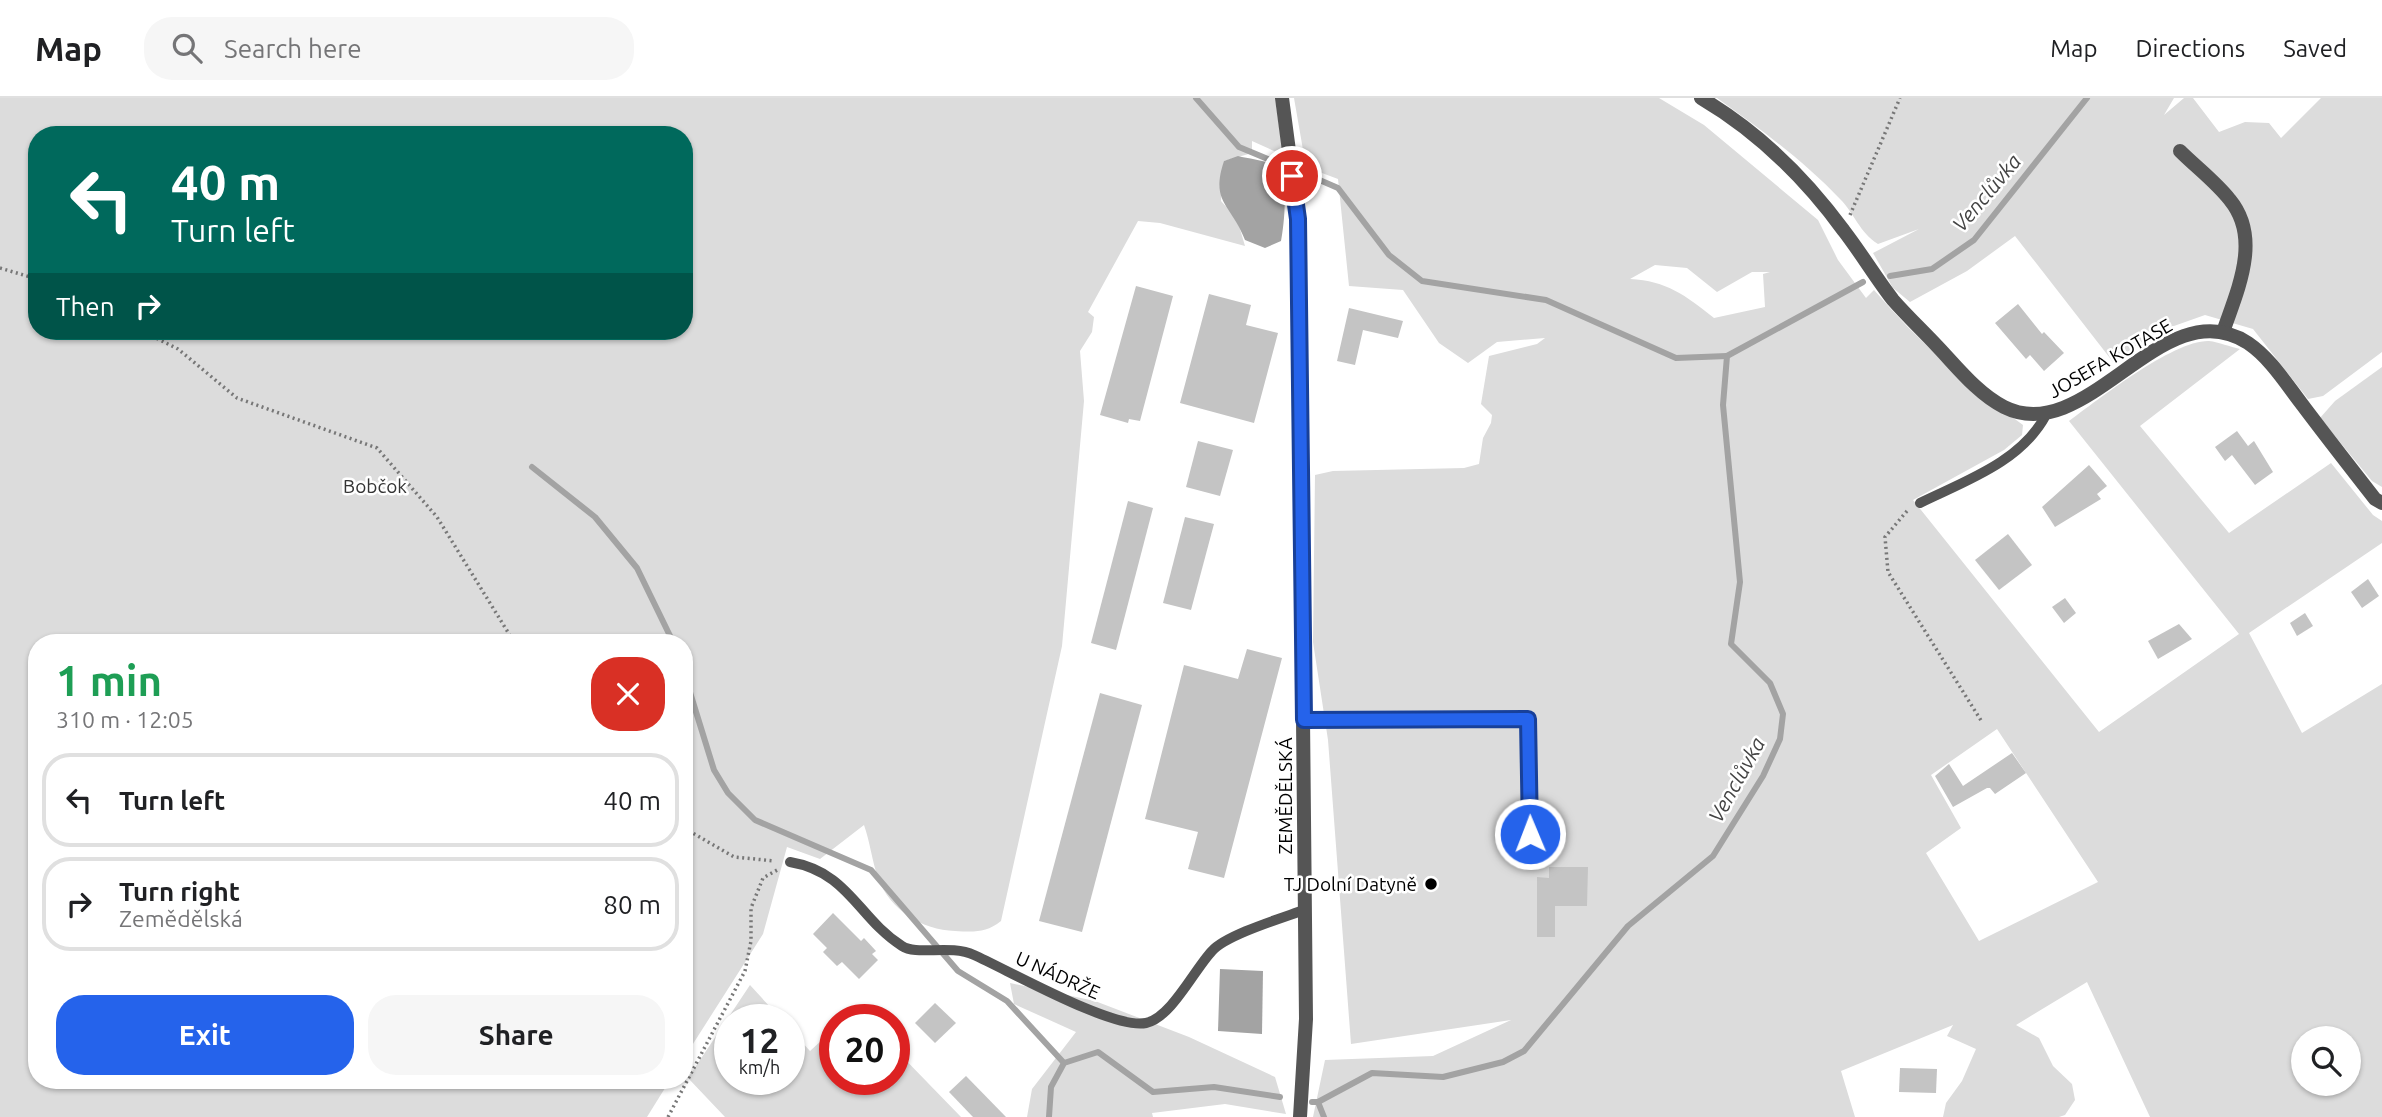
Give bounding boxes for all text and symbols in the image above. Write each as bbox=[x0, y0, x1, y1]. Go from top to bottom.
search box bbox=[144, 17, 634, 80]
icon: search bbox=[168, 29, 206, 67]
text: Map bbox=[35, 30, 102, 67]
text: Search here bbox=[224, 34, 362, 63]
text: Map bbox=[2050, 35, 2097, 62]
text: Directions bbox=[2135, 35, 2245, 62]
text: Saved bbox=[2283, 35, 2347, 62]
pin bbox=[1262, 146, 1322, 206]
water label: Venclůvka bbox=[1947, 149, 2025, 236]
icon: left bbox=[56, 154, 147, 245]
text: 40 m bbox=[171, 154, 280, 209]
icon: arrive bbox=[1273, 157, 1311, 195]
text: Turn left bbox=[171, 212, 295, 248]
icon: right bbox=[129, 287, 167, 325]
text: Then bbox=[56, 292, 115, 321]
street label: JOSEFA KOTASE bbox=[2044, 314, 2176, 402]
park label: Bobčok bbox=[343, 475, 407, 497]
text: 1 min bbox=[56, 657, 162, 704]
button: close bbox=[591, 657, 665, 731]
text: 310 m · 12:05 bbox=[56, 707, 194, 732]
water label: Venclůvka bbox=[1703, 733, 1769, 826]
street label: ZEMĚDĚLSKÁ bbox=[1274, 737, 1296, 855]
icon: left bbox=[60, 781, 98, 819]
text: Turn left bbox=[119, 786, 225, 815]
text: 40 m bbox=[603, 786, 661, 815]
position arrow bbox=[1493, 797, 1567, 871]
place label: TJ Dolní Datyně bbox=[1284, 873, 1417, 895]
marker: TJ Dolní Datyně bbox=[1423, 876, 1439, 892]
text: Turn right bbox=[119, 877, 240, 906]
icon: right bbox=[60, 885, 98, 923]
text: 80 m bbox=[603, 890, 661, 919]
text: Zemědělská bbox=[119, 906, 243, 931]
street label: U NÁDRŽE bbox=[1012, 947, 1104, 1003]
button: Exit bbox=[56, 995, 354, 1075]
button: Share bbox=[368, 995, 665, 1075]
speed limit sign: 20 bbox=[819, 1004, 910, 1095]
text: 12 bbox=[740, 1020, 779, 1060]
map controls bbox=[2291, 1026, 2361, 1096]
button: search bbox=[2291, 1026, 2361, 1096]
text: km/h bbox=[739, 1057, 780, 1077]

